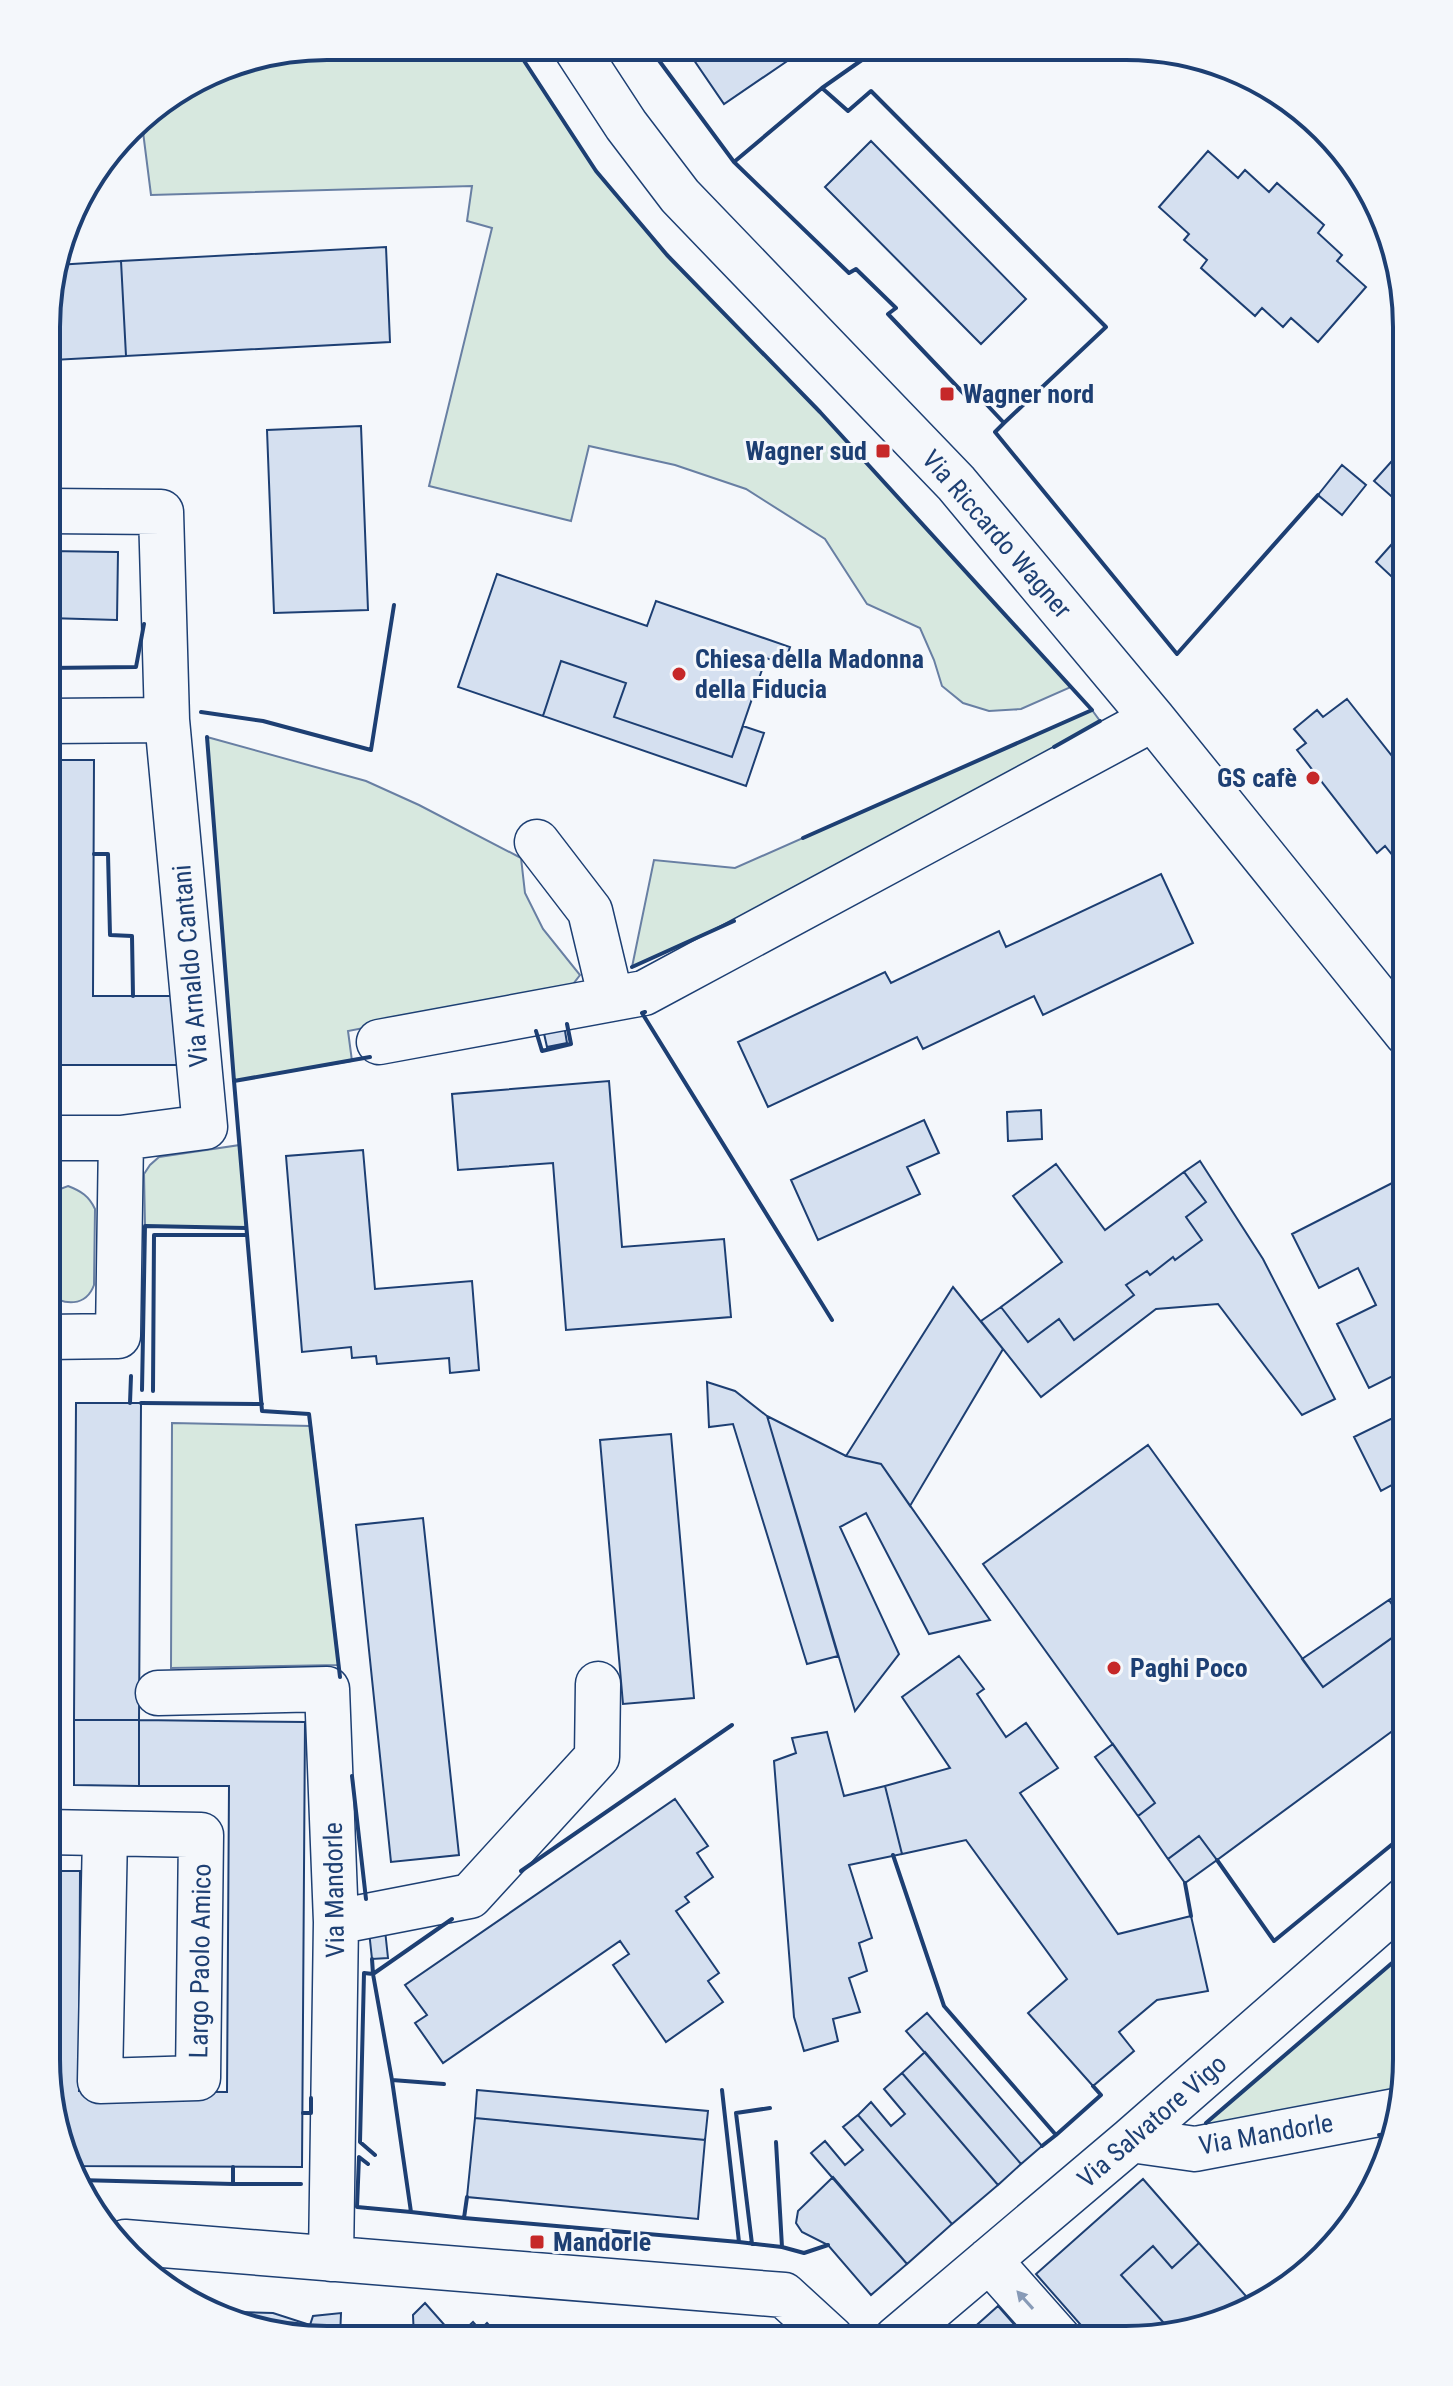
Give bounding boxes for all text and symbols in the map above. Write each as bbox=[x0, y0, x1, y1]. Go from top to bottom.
place label: Wagner nord bbox=[963, 379, 1094, 409]
marker: Wagner nord bbox=[938, 385, 956, 403]
place label: Wagner sud bbox=[745, 436, 867, 466]
marker: Wagner sud bbox=[874, 442, 892, 460]
street label: Via Riccardo Wagner bbox=[916, 444, 1078, 624]
place label: Chiesa della Madonna della Fiducia bbox=[695, 644, 924, 704]
marker: Chiesa della Madonna della Fiducia bbox=[670, 665, 688, 683]
place label: GS cafè bbox=[1217, 763, 1297, 793]
marker: GS cafè bbox=[1304, 769, 1322, 787]
street label: Via Arnaldo Cantani bbox=[166, 863, 214, 1069]
place label: Paghi Poco bbox=[1130, 1653, 1248, 1683]
marker: Paghi Poco bbox=[1105, 1659, 1123, 1677]
street label: Via Mandorle bbox=[318, 1822, 350, 1958]
street label: Largo Paolo Amico bbox=[183, 1863, 217, 2059]
street label: Via Salvatore Vigo bbox=[1072, 2048, 1232, 2194]
street label: Via Mandorle bbox=[1197, 2107, 1335, 2161]
place label: Mandorle bbox=[553, 2227, 651, 2257]
marker: Mandorle bbox=[528, 2233, 546, 2251]
one-way arrow bbox=[1016, 2291, 1034, 2310]

